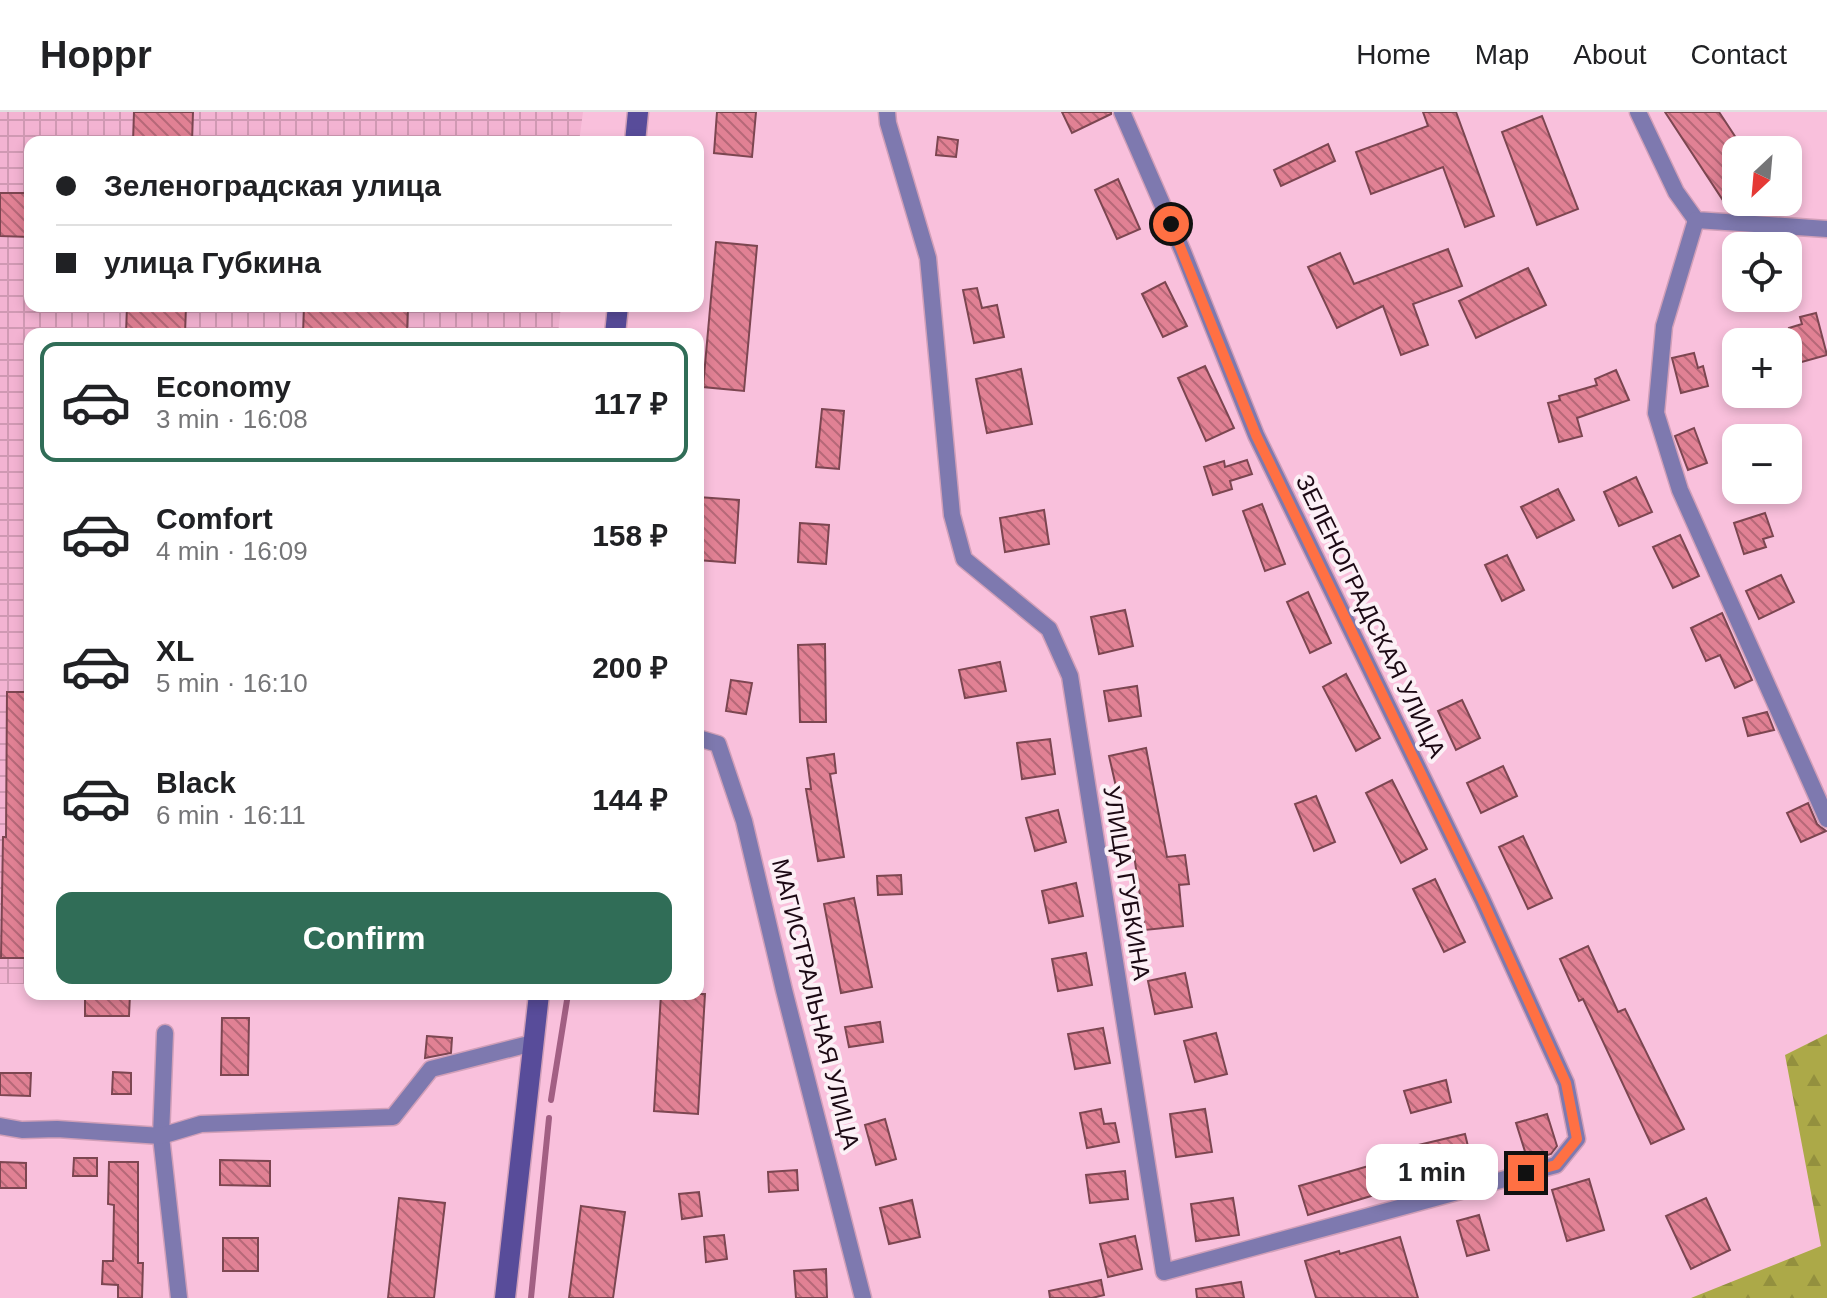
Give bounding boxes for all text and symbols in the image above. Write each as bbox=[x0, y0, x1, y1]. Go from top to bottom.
text: Hoppr bbox=[40, 34, 152, 76]
text: Home bbox=[1356, 39, 1431, 70]
text: Map bbox=[1475, 39, 1529, 70]
text: About bbox=[1573, 39, 1647, 70]
text: Contact bbox=[1691, 39, 1787, 70]
north arrow bbox=[1722, 136, 1802, 216]
map controls bbox=[1722, 136, 1802, 504]
text: Зеленоградская улица bbox=[104, 169, 441, 202]
route start bbox=[1153, 206, 1189, 242]
button: locate bbox=[1722, 232, 1802, 312]
text: улица Губкина bbox=[104, 246, 321, 279]
button: + bbox=[1722, 328, 1802, 408]
icon: car bbox=[60, 366, 132, 438]
text: Economy bbox=[156, 370, 291, 403]
text: 117 ₽ bbox=[594, 387, 668, 420]
text: 3 min · 16:08 bbox=[156, 404, 308, 434]
button: − bbox=[1722, 424, 1802, 504]
street label: ЗЕЛЕНОГРАДСКАЯ УЛИЦА bbox=[1291, 470, 1451, 762]
icon: car bbox=[60, 498, 132, 570]
text: Comfort bbox=[156, 502, 273, 535]
text: 158 ₽ bbox=[592, 519, 668, 552]
text: 4 min · 16:09 bbox=[156, 536, 308, 566]
icon: car bbox=[60, 630, 132, 702]
text: XL bbox=[156, 634, 194, 667]
text: 200 ₽ bbox=[592, 651, 668, 684]
text: 5 min · 16:10 bbox=[156, 668, 308, 698]
icon: car bbox=[60, 762, 132, 834]
text: Black bbox=[156, 766, 236, 799]
text: 144 ₽ bbox=[592, 783, 668, 816]
street label: УЛИЦА ГУБКИНА bbox=[1098, 784, 1156, 982]
text: 6 min · 16:11 bbox=[156, 800, 306, 830]
street label: МАГИСТРАЛЬНАЯ УЛИЦА bbox=[767, 856, 865, 1152]
button: Confirm bbox=[56, 892, 672, 984]
callout: 1 min bbox=[1366, 1145, 1498, 1201]
route end bbox=[1508, 1155, 1544, 1191]
text: 1 min bbox=[1398, 1157, 1466, 1187]

